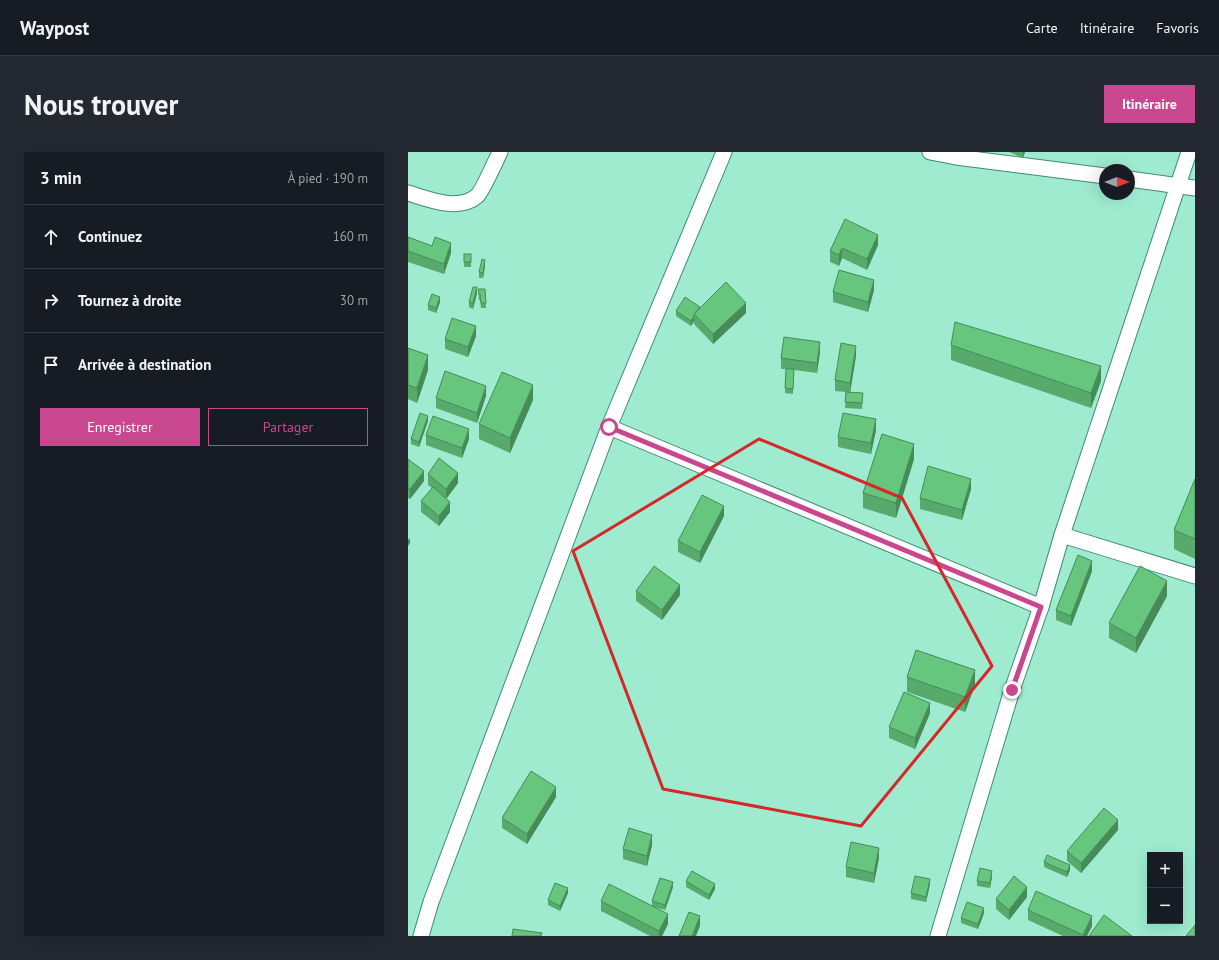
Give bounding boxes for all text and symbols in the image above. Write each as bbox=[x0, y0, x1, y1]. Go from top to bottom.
text: Waypost bbox=[20, 16, 89, 40]
text: Carte bbox=[1026, 19, 1058, 37]
text: Itinéraire bbox=[1080, 19, 1134, 37]
text: Favoris bbox=[1156, 19, 1199, 37]
button: Itinéraire bbox=[1104, 85, 1195, 123]
text: Nous trouver bbox=[24, 86, 178, 123]
north arrow bbox=[1099, 164, 1135, 200]
text: 3 min bbox=[40, 167, 81, 189]
text: À pied · 190 m bbox=[288, 170, 368, 187]
icon: ahead bbox=[40, 226, 62, 248]
text: Continuez bbox=[78, 227, 142, 246]
text: 160 m bbox=[333, 228, 368, 245]
icon: right bbox=[40, 290, 62, 312]
text: Tournez à droite bbox=[78, 291, 181, 310]
text: 30 m bbox=[340, 292, 368, 309]
icon: arrive bbox=[40, 354, 62, 376]
text: Arrivée à destination bbox=[78, 355, 211, 374]
button: Enregistrer bbox=[40, 408, 200, 446]
button: Partager bbox=[208, 408, 368, 446]
route start bbox=[600, 418, 618, 436]
route end bbox=[1003, 681, 1021, 699]
map controls bbox=[1147, 852, 1183, 924]
button: + bbox=[1147, 852, 1183, 888]
button: − bbox=[1147, 888, 1183, 924]

